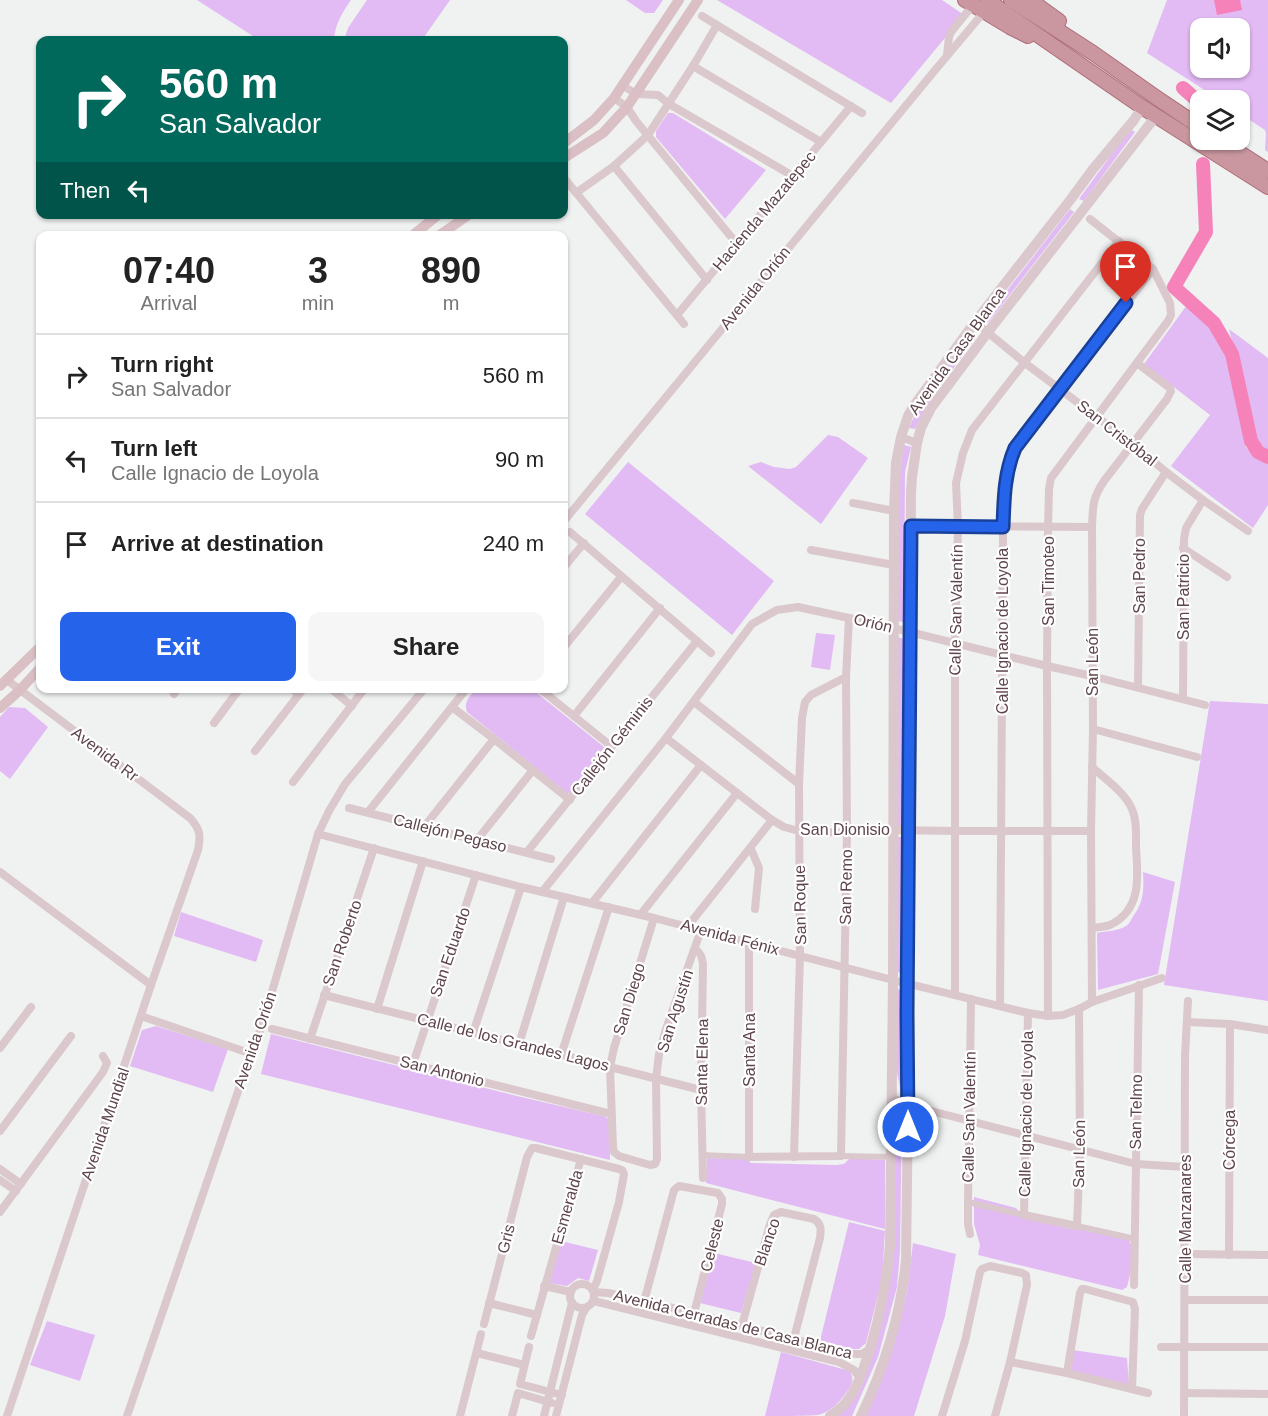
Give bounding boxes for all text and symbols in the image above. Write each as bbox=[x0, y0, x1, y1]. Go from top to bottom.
map controls bbox=[1190, 18, 1250, 150]
button: sound bbox=[1190, 18, 1250, 78]
icon: right bbox=[60, 60, 138, 138]
text: 560 m bbox=[159, 60, 278, 107]
button: layers bbox=[1190, 90, 1250, 150]
text: San Salvador bbox=[159, 109, 321, 139]
street label: Hacienda Mazatepec bbox=[709, 148, 819, 274]
icon: left bbox=[122, 174, 155, 207]
text: Then bbox=[60, 178, 110, 203]
pin bbox=[1100, 241, 1151, 303]
street label: Avenida Orión bbox=[717, 243, 793, 333]
text: 07:40 bbox=[123, 250, 215, 291]
text: 3 bbox=[308, 250, 328, 291]
text: 890 bbox=[421, 250, 481, 291]
icon: arrive bbox=[1109, 250, 1142, 283]
street label: Avenida Casa Blanca bbox=[905, 284, 1009, 418]
text: Arrival bbox=[141, 292, 197, 314]
text: min bbox=[302, 292, 334, 314]
text: m bbox=[443, 292, 459, 314]
text: Turn right bbox=[111, 352, 213, 377]
icon: right bbox=[60, 360, 93, 393]
text: 560 m bbox=[483, 363, 544, 388]
text: San Salvador bbox=[111, 378, 231, 400]
street label: San Cristóbal bbox=[1074, 397, 1160, 469]
text: Turn left bbox=[111, 436, 197, 461]
icon: left bbox=[60, 444, 93, 477]
text: 90 m bbox=[495, 447, 544, 472]
text: Calle Ignacio de Loyola bbox=[111, 462, 319, 484]
icon: arrive bbox=[60, 528, 93, 561]
text: Arrive at destination bbox=[111, 531, 324, 556]
text: 240 m bbox=[483, 531, 544, 556]
street label: San Timoteo bbox=[1040, 536, 1057, 626]
street label: San Pedro bbox=[1131, 538, 1148, 614]
street label: Calle San Valentín bbox=[946, 544, 966, 676]
street label: Calle Ignacio de Loyola bbox=[994, 548, 1011, 714]
street label: San Patricio bbox=[1175, 554, 1192, 640]
street label: Orión bbox=[852, 610, 894, 636]
button: Exit bbox=[60, 612, 296, 681]
button: Share bbox=[308, 612, 544, 681]
street label: San León bbox=[1084, 628, 1101, 696]
street label: Callejón Géminis bbox=[568, 693, 656, 799]
street label: Avenida Rr bbox=[68, 723, 142, 785]
street label: Callejón Pegaso bbox=[391, 811, 509, 855]
street label: San Dionisio bbox=[800, 821, 890, 838]
street label: San Remo bbox=[837, 849, 855, 925]
street label: San Roque bbox=[791, 865, 809, 945]
street label: San Roberto bbox=[319, 898, 365, 988]
street label: San Eduardo bbox=[427, 905, 473, 999]
street label: Avenida Fénix bbox=[679, 916, 781, 958]
street label: San Diego bbox=[610, 961, 648, 1037]
street label: San Agustín bbox=[654, 967, 696, 1055]
street label: Avenida Orión bbox=[231, 989, 279, 1091]
street label: Calle de los Grandes Lagos bbox=[415, 1010, 611, 1074]
street label: Santa Ana bbox=[741, 1013, 758, 1087]
street label: Santa Elena bbox=[693, 1018, 711, 1106]
street label: Calle Ignacio de Loyola bbox=[1016, 1031, 1036, 1197]
street label: Calle San Valentín bbox=[959, 1051, 979, 1183]
street label: San Antonio bbox=[398, 1052, 486, 1090]
street label: Avenida Mundial bbox=[78, 1065, 132, 1183]
street label: San Telmo bbox=[1127, 1074, 1145, 1150]
position arrow bbox=[876, 1095, 940, 1159]
street label: Córcega bbox=[1221, 1110, 1238, 1170]
street label: San León bbox=[1070, 1120, 1088, 1188]
street label: Calle Manzanares bbox=[1177, 1155, 1194, 1283]
street label: Esmeralda bbox=[548, 1168, 586, 1246]
street label: Blanco bbox=[751, 1216, 783, 1268]
street label: Celeste bbox=[697, 1217, 727, 1273]
street label: Gris bbox=[494, 1223, 518, 1255]
street label: Avenida Cerradas de Casa Blanca bbox=[612, 1286, 854, 1362]

